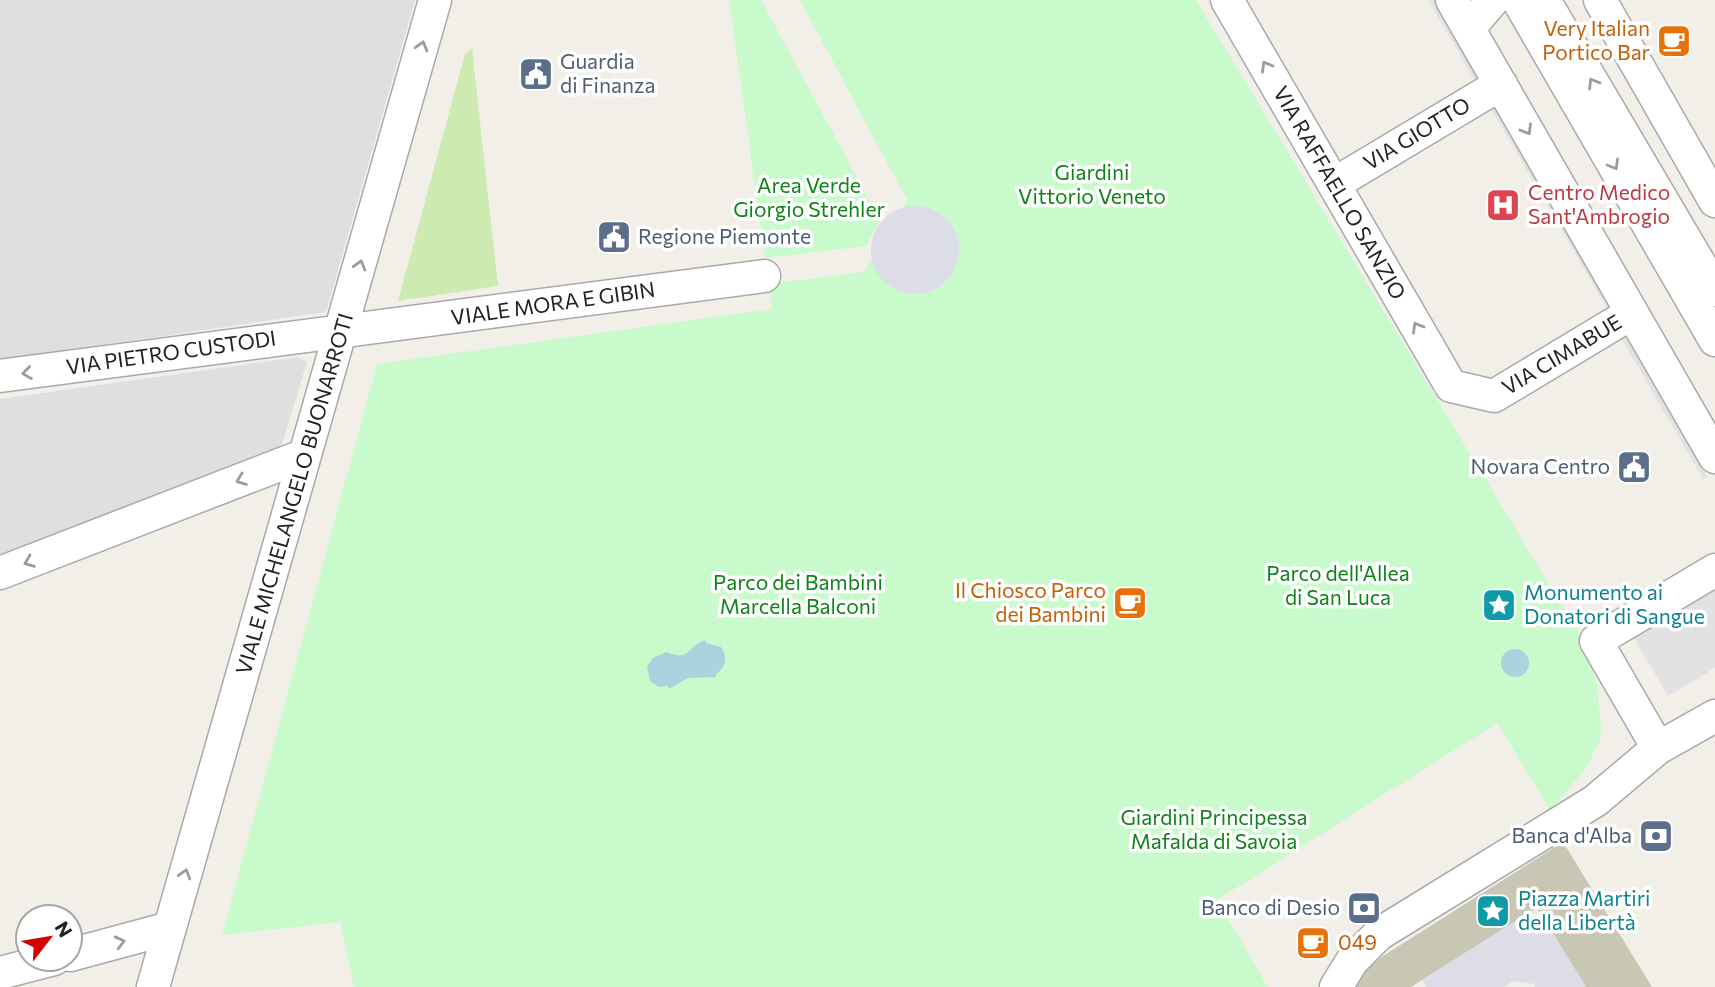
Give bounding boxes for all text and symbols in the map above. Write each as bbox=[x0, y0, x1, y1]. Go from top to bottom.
place label: Very Italian Portico Bar bbox=[1542, 15, 1650, 64]
cafe icon: Very Italian Portico Bar bbox=[1655, 22, 1693, 60]
one-way arrow bbox=[413, 40, 428, 52]
place label: Guardia di Finanza bbox=[560, 48, 655, 97]
public building icon: Guardia di Finanza bbox=[517, 55, 555, 93]
one-way arrow bbox=[1261, 61, 1274, 74]
one-way arrow bbox=[1588, 78, 1601, 91]
street label: VIA RAFFAELLO SANZIO bbox=[1269, 81, 1412, 303]
street label: VIA GIOTTO bbox=[1358, 91, 1474, 174]
one-way arrow bbox=[1519, 122, 1532, 135]
one-way arrow bbox=[1606, 158, 1619, 171]
park label: Giardini Vittorio Veneto bbox=[1018, 159, 1166, 208]
park label: Area Verde Giorgio Strehler bbox=[733, 172, 885, 221]
place label: Centro Medico Sant'Ambrogio bbox=[1528, 179, 1670, 228]
hospital icon: Centro Medico Sant'Ambrogio bbox=[1484, 186, 1522, 224]
public building icon: Regione Piemonte bbox=[595, 218, 633, 256]
place label: Regione Piemonte bbox=[638, 223, 811, 248]
one-way arrow bbox=[352, 259, 367, 271]
street label: VIALE MORA E GIBIN bbox=[449, 276, 656, 329]
street label: VIA CIMABUE bbox=[1497, 308, 1626, 399]
street label: VIALE MICHELANGELO BUONARROTI bbox=[230, 310, 357, 677]
one-way arrow bbox=[1412, 321, 1425, 334]
street label: VIA PIETRO CUSTODI bbox=[64, 324, 277, 379]
one-way arrow bbox=[21, 365, 33, 380]
public building icon: Novara Centro bbox=[1615, 448, 1653, 486]
place label: Novara Centro bbox=[1471, 453, 1610, 478]
one-way arrow bbox=[236, 471, 248, 485]
one-way arrow bbox=[24, 554, 36, 568]
park label: Parco dell'Allea di San Luca bbox=[1266, 560, 1410, 609]
park label: Parco dei Bambini Marcella Balconi bbox=[713, 569, 883, 618]
place label: Il Chiosco Parco dei Bambini bbox=[955, 577, 1106, 626]
place label: Monumento ai Donatori di Sangue bbox=[1524, 579, 1705, 628]
cafe icon: Il Chiosco Parco dei Bambini bbox=[1111, 584, 1149, 622]
place icon: Monumento ai Donatori di Sangue bbox=[1480, 586, 1518, 624]
park label: Giardini Principessa Mafalda di Savoia bbox=[1120, 804, 1308, 853]
bank icon: Banca d'Alba bbox=[1637, 817, 1675, 855]
place label: Banca d'Alba bbox=[1512, 822, 1632, 847]
one-way arrow bbox=[177, 868, 192, 880]
place label: Piazza Martiri della Libertà bbox=[1518, 885, 1651, 934]
bank icon: Banco di Desio bbox=[1345, 889, 1383, 927]
place icon: Piazza Martiri della Libertà bbox=[1474, 892, 1512, 930]
place label: Banco di Desio bbox=[1201, 894, 1340, 919]
north arrow bbox=[14, 903, 84, 973]
text: N bbox=[50, 917, 78, 941]
cafe icon: 049 bbox=[1294, 924, 1332, 962]
place label: 049 bbox=[1338, 929, 1377, 954]
one-way arrow bbox=[114, 936, 126, 950]

